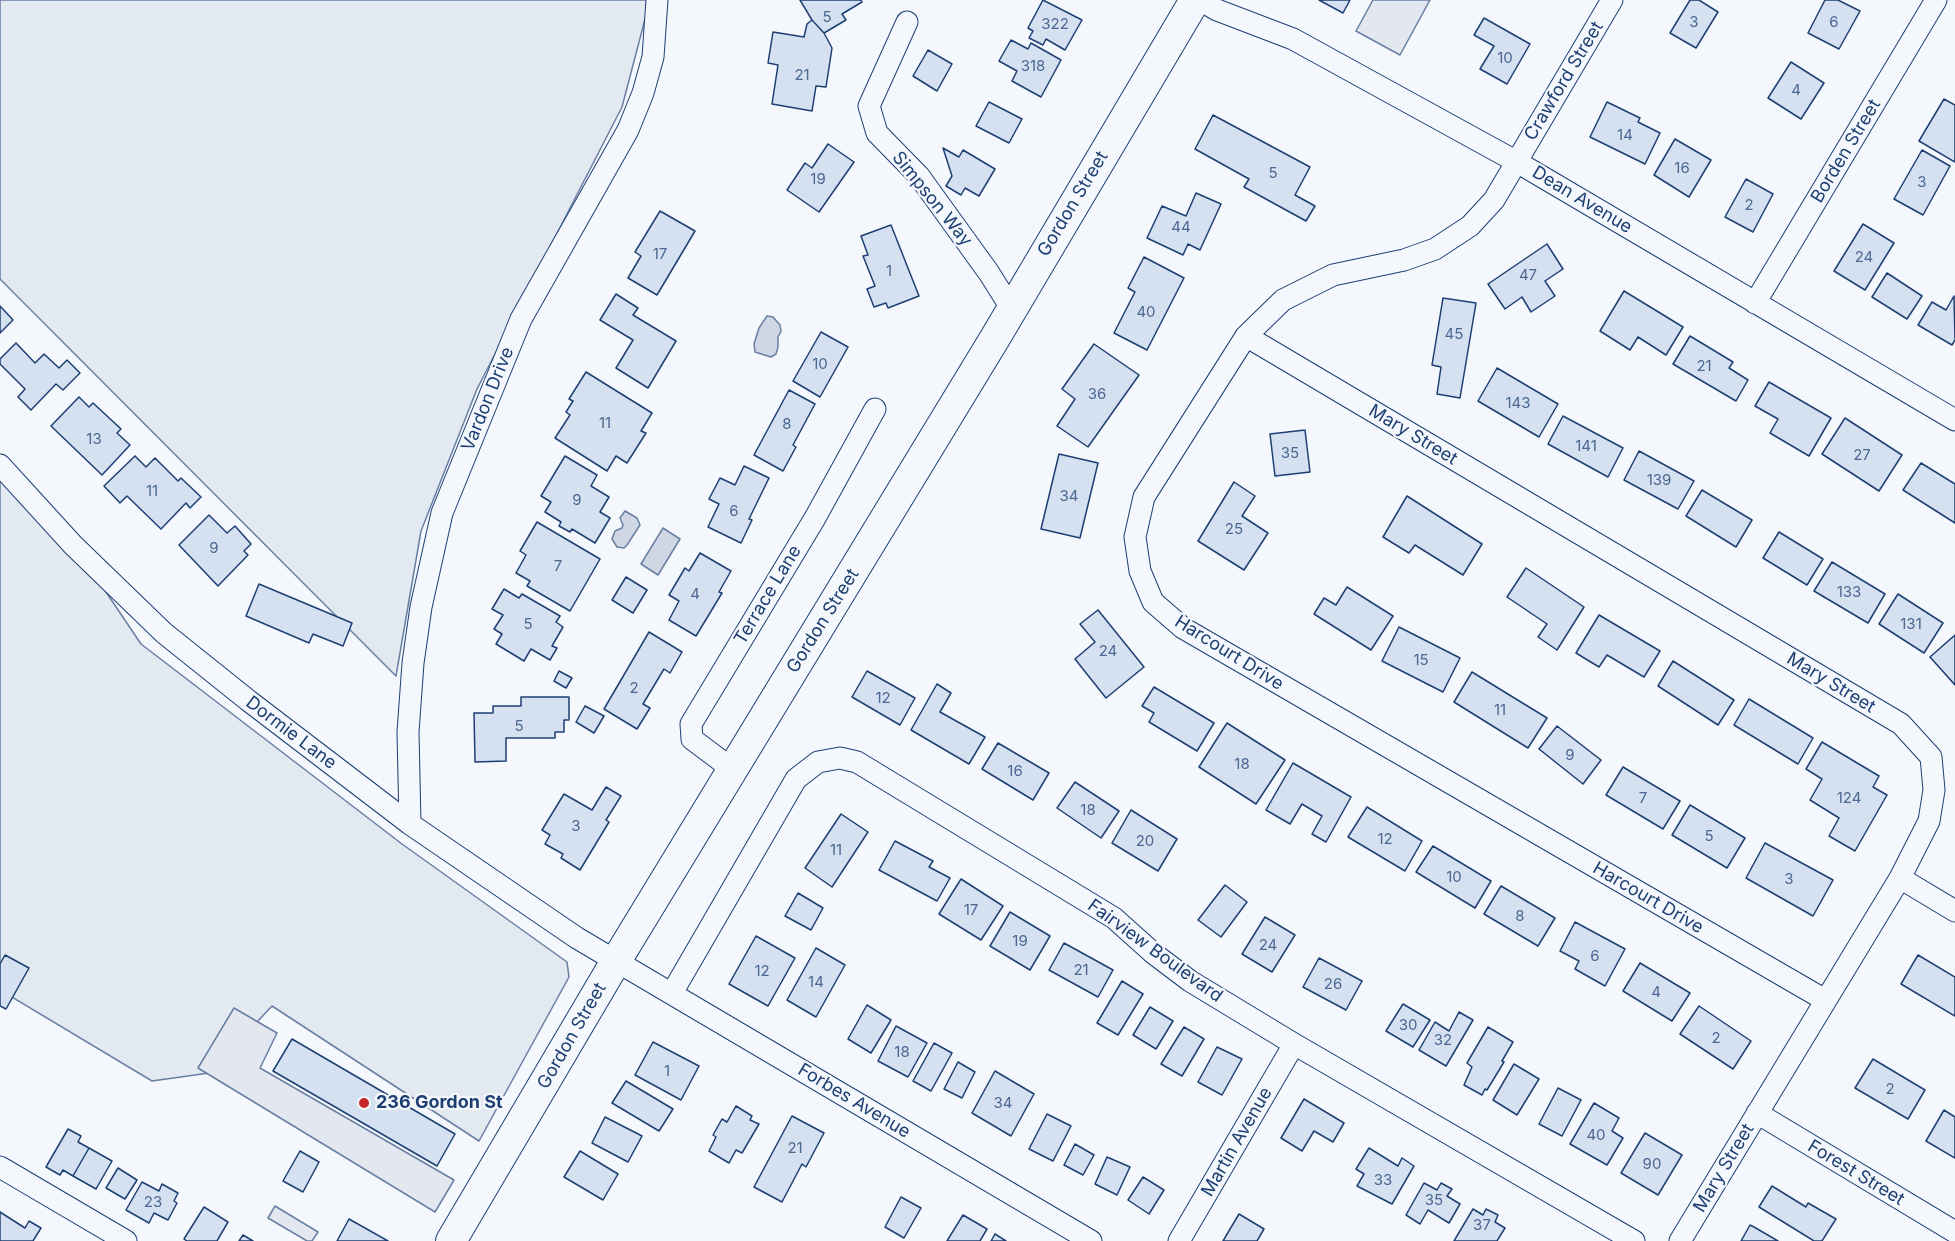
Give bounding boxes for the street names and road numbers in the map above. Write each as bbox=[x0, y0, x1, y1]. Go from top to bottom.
street label: Crawford Street bbox=[1520, 18, 1608, 144]
street label: Borden Street bbox=[1807, 95, 1885, 207]
street label: Simpson Way bbox=[887, 147, 977, 251]
street label: Gordon Street bbox=[1033, 147, 1113, 261]
street label: Dean Avenue bbox=[1528, 162, 1636, 238]
street label: Vardon Drive bbox=[457, 344, 519, 454]
street label: Mary Street bbox=[1365, 400, 1461, 470]
street label: Terrace Lane bbox=[730, 541, 806, 649]
street label: Gordon Street bbox=[782, 565, 864, 677]
street label: Harcourt Drive bbox=[1171, 611, 1287, 695]
street label: Mary Street bbox=[1783, 648, 1879, 718]
street label: Dormie Lane bbox=[241, 692, 341, 774]
street label: Harcourt Drive bbox=[1589, 858, 1707, 938]
street label: Fairview Boulevard bbox=[1083, 895, 1227, 1007]
street label: Gordon Street bbox=[533, 979, 611, 1093]
street label: Forbes Avenue bbox=[794, 1059, 914, 1143]
street label: Martin Avenue bbox=[1197, 1084, 1277, 1200]
street label: Mary Street bbox=[1689, 1120, 1759, 1216]
street label: Forest Street bbox=[1804, 1136, 1908, 1210]

